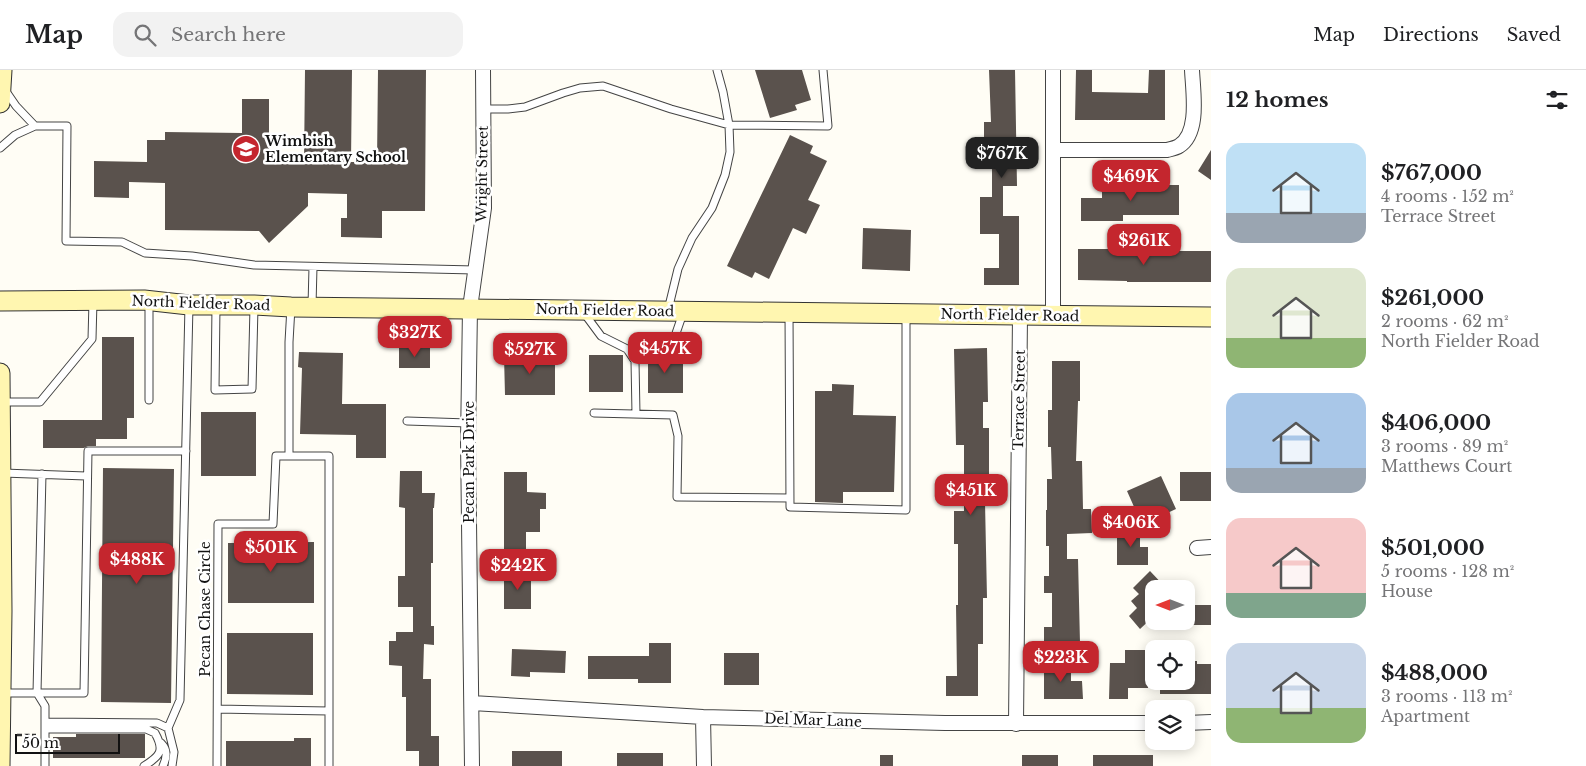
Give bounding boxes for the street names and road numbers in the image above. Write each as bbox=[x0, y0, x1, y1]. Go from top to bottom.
street label: Wright Street bbox=[472, 125, 492, 223]
street label: North Fielder Road bbox=[131, 292, 271, 314]
street label: North Fielder Road bbox=[535, 300, 675, 320]
street label: North Fielder Road bbox=[940, 305, 1080, 325]
street label: Terrace Street bbox=[1009, 349, 1029, 450]
street label: Pecan Park Drive bbox=[460, 401, 478, 523]
street label: Pecan Chase Circle bbox=[196, 541, 214, 677]
street label: Del Mar Lane bbox=[764, 709, 862, 731]

